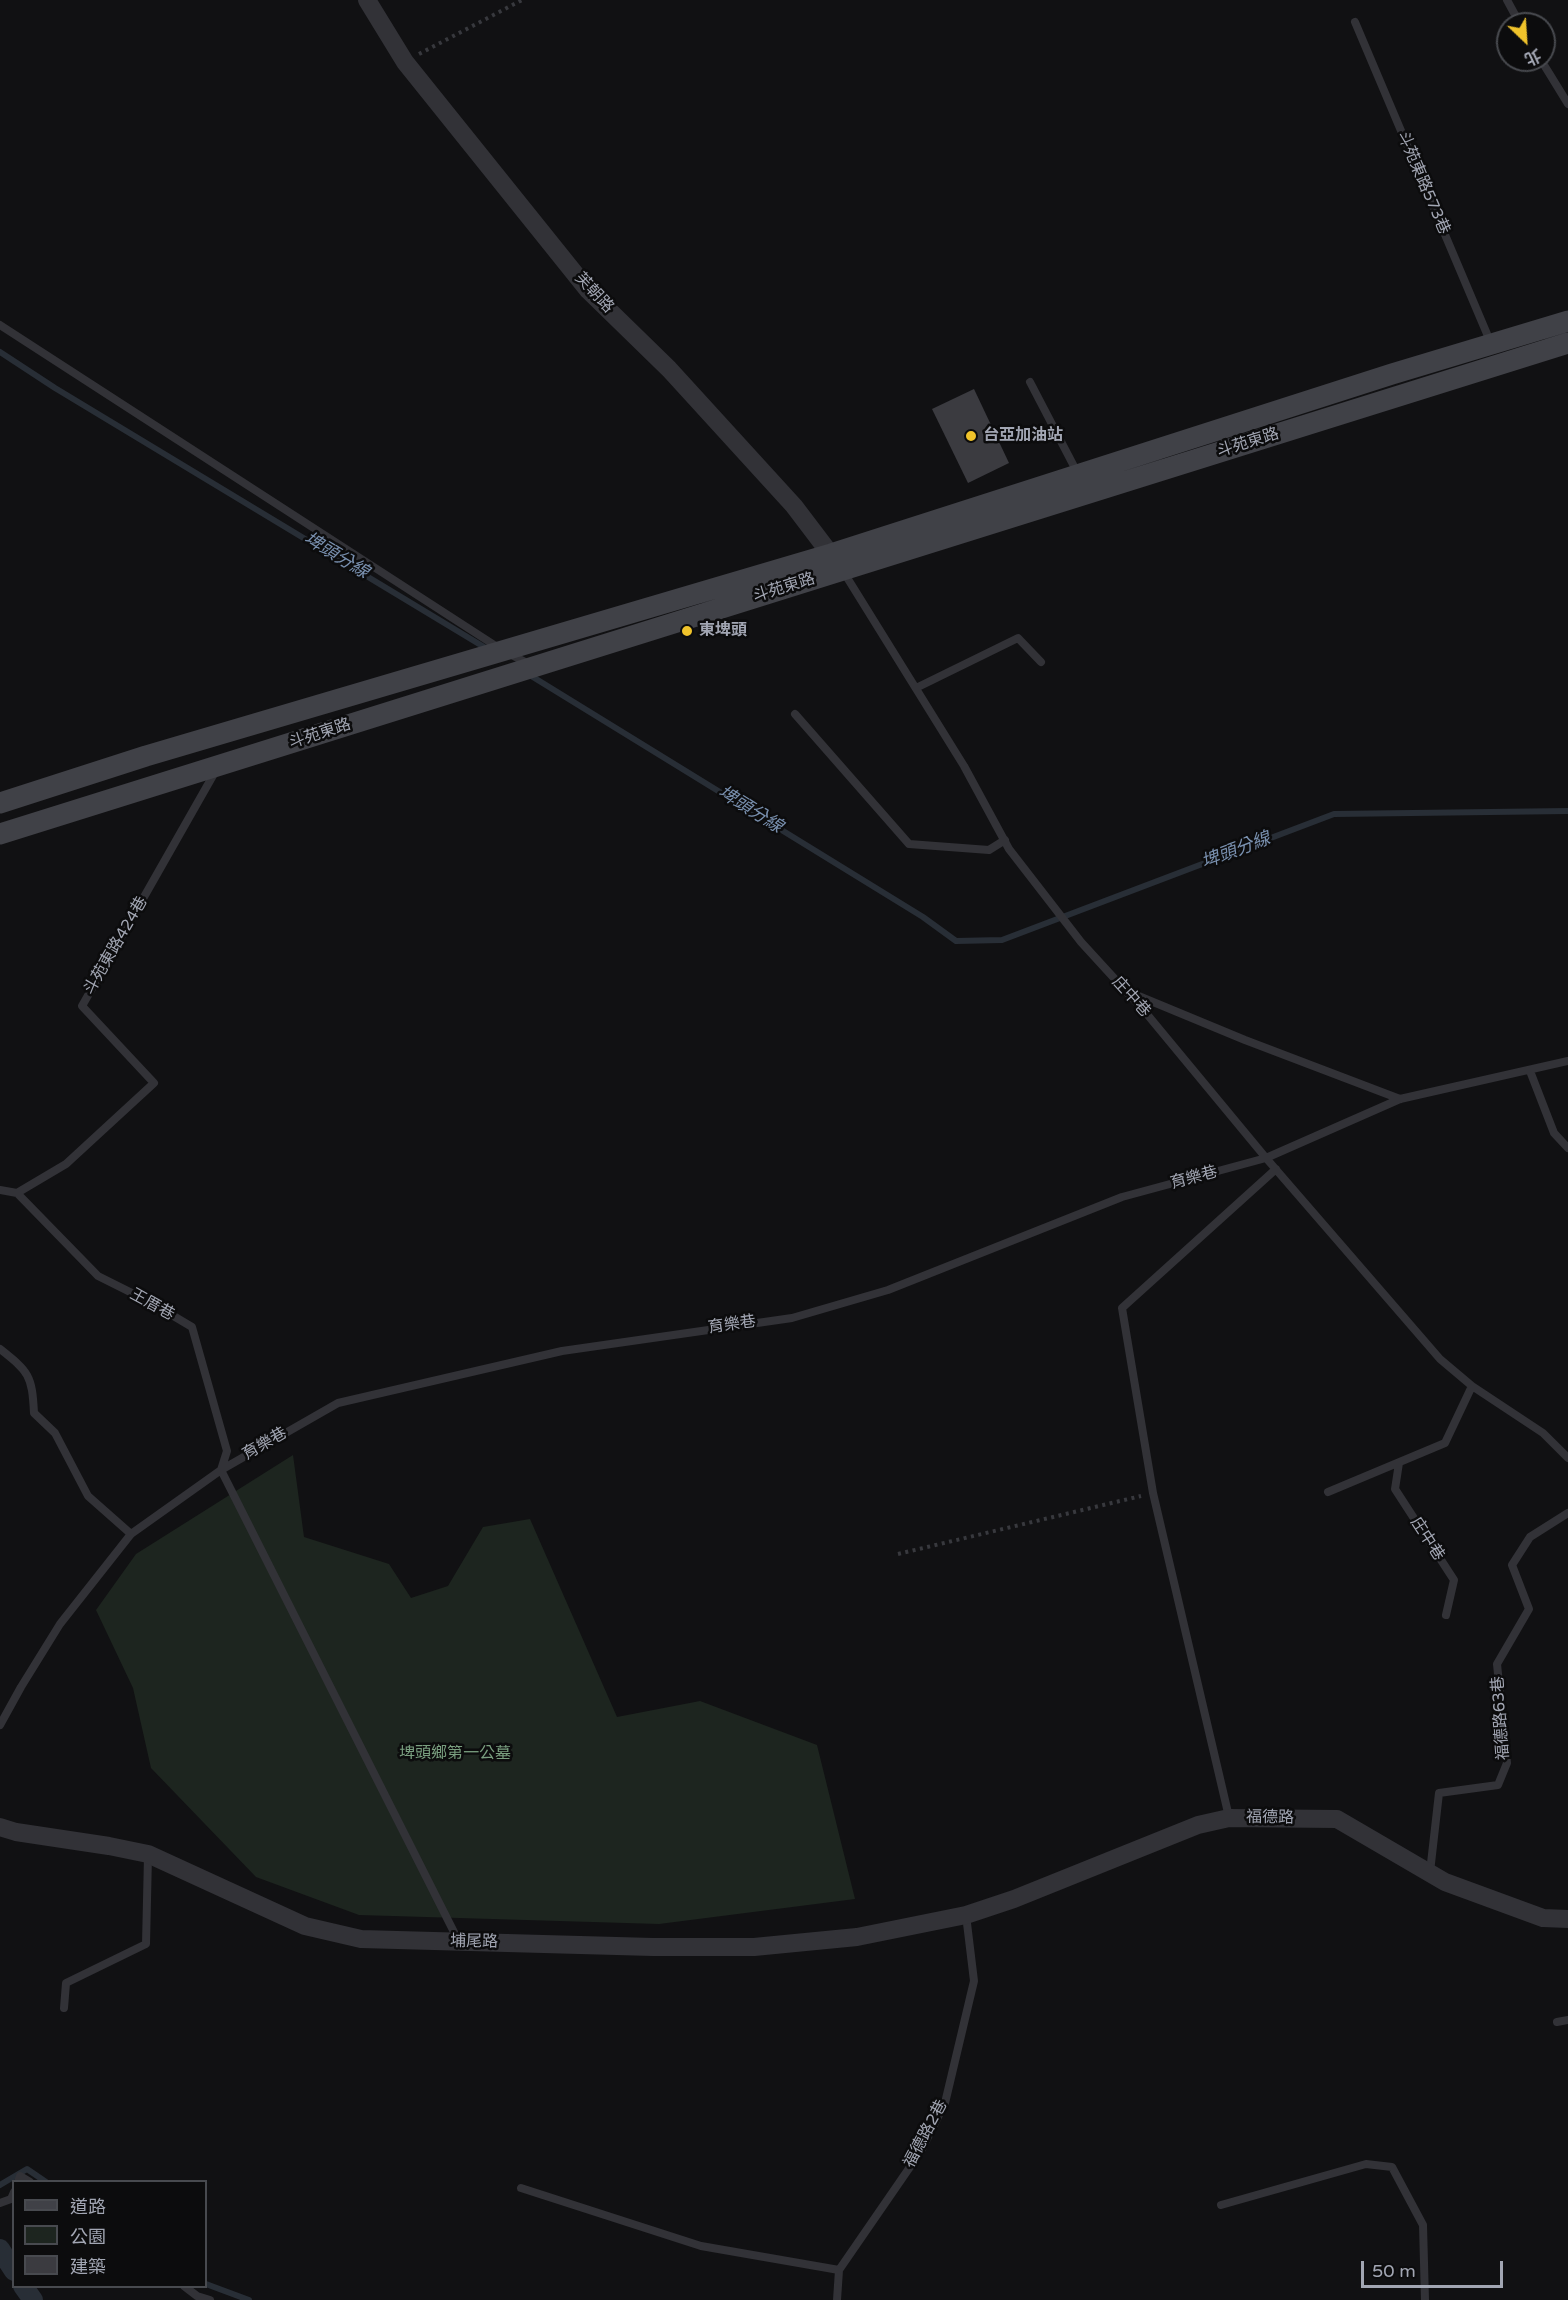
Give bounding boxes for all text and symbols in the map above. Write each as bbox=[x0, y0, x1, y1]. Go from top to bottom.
north arrow bbox=[1496, 12, 1556, 72]
text: 北 bbox=[1521, 44, 1544, 69]
street label: 斗苑東路573巷 bbox=[1393, 129, 1453, 237]
street label: 芙朝路 bbox=[571, 269, 617, 317]
street label: 斗苑東路 bbox=[1215, 424, 1281, 462]
place label: 台亞加油站 bbox=[983, 426, 1063, 446]
marker: 台亞加油站 bbox=[964, 429, 978, 443]
water label: 埤頭分線 bbox=[300, 528, 372, 584]
street label: 斗苑東路 bbox=[751, 569, 817, 607]
place label: 東埤頭 bbox=[699, 621, 747, 641]
marker: 東埤頭 bbox=[680, 624, 694, 638]
street label: 斗苑東路 bbox=[287, 715, 353, 753]
water label: 埤頭分線 bbox=[714, 782, 786, 838]
water label: 埤頭分線 bbox=[1199, 828, 1273, 874]
street label: 斗苑東路424巷 bbox=[80, 894, 152, 998]
street label: 庄中巷 bbox=[1108, 973, 1154, 1021]
street label: 育樂巷 bbox=[1168, 1163, 1220, 1193]
street label: 王厝巷 bbox=[126, 1285, 178, 1325]
street label: 育樂巷 bbox=[707, 1312, 757, 1338]
street label: 育樂巷 bbox=[239, 1424, 291, 1464]
street label: 庄中巷 bbox=[1406, 1514, 1448, 1564]
street label: 福德路63巷 bbox=[1488, 1675, 1514, 1761]
park label: 埤頭鄉第一公墓 bbox=[399, 1744, 511, 1764]
street label: 福德路 bbox=[1246, 1808, 1294, 1828]
street label: 埔尾路 bbox=[450, 1932, 498, 1952]
street label: 福德路2巷 bbox=[900, 2097, 952, 2171]
legend bbox=[12, 2180, 207, 2288]
text: 道路 bbox=[70, 2196, 106, 2218]
text: 公園 bbox=[70, 2226, 106, 2248]
scale bar bbox=[1364, 2249, 1506, 2287]
text: 建築 bbox=[70, 2256, 106, 2278]
text: 50 m bbox=[1372, 2260, 1416, 2282]

